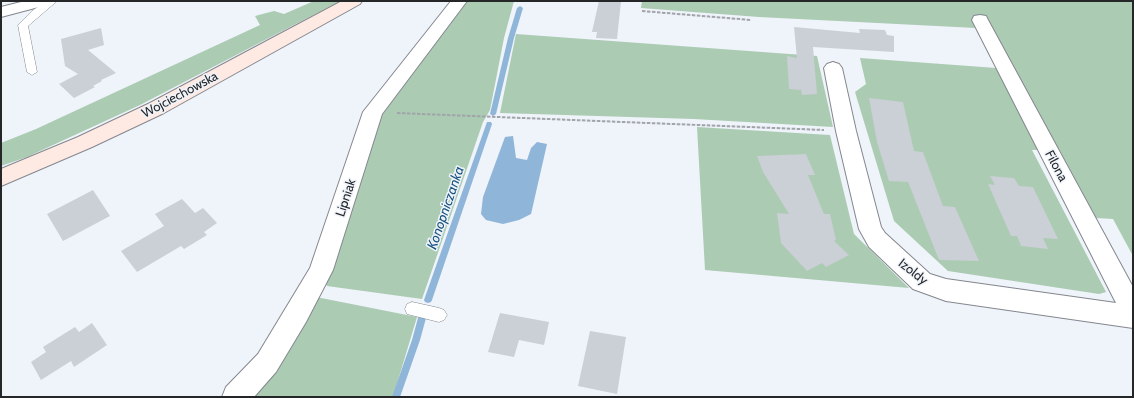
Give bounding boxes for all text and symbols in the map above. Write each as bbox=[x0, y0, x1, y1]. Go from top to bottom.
street label: Wojciechowska bbox=[139, 68, 221, 122]
street label: Filona bbox=[1041, 148, 1071, 184]
water label: Konopniczanka bbox=[424, 164, 468, 252]
street label: Lipniak bbox=[333, 177, 359, 219]
street label: Izoldy bbox=[895, 256, 931, 288]

